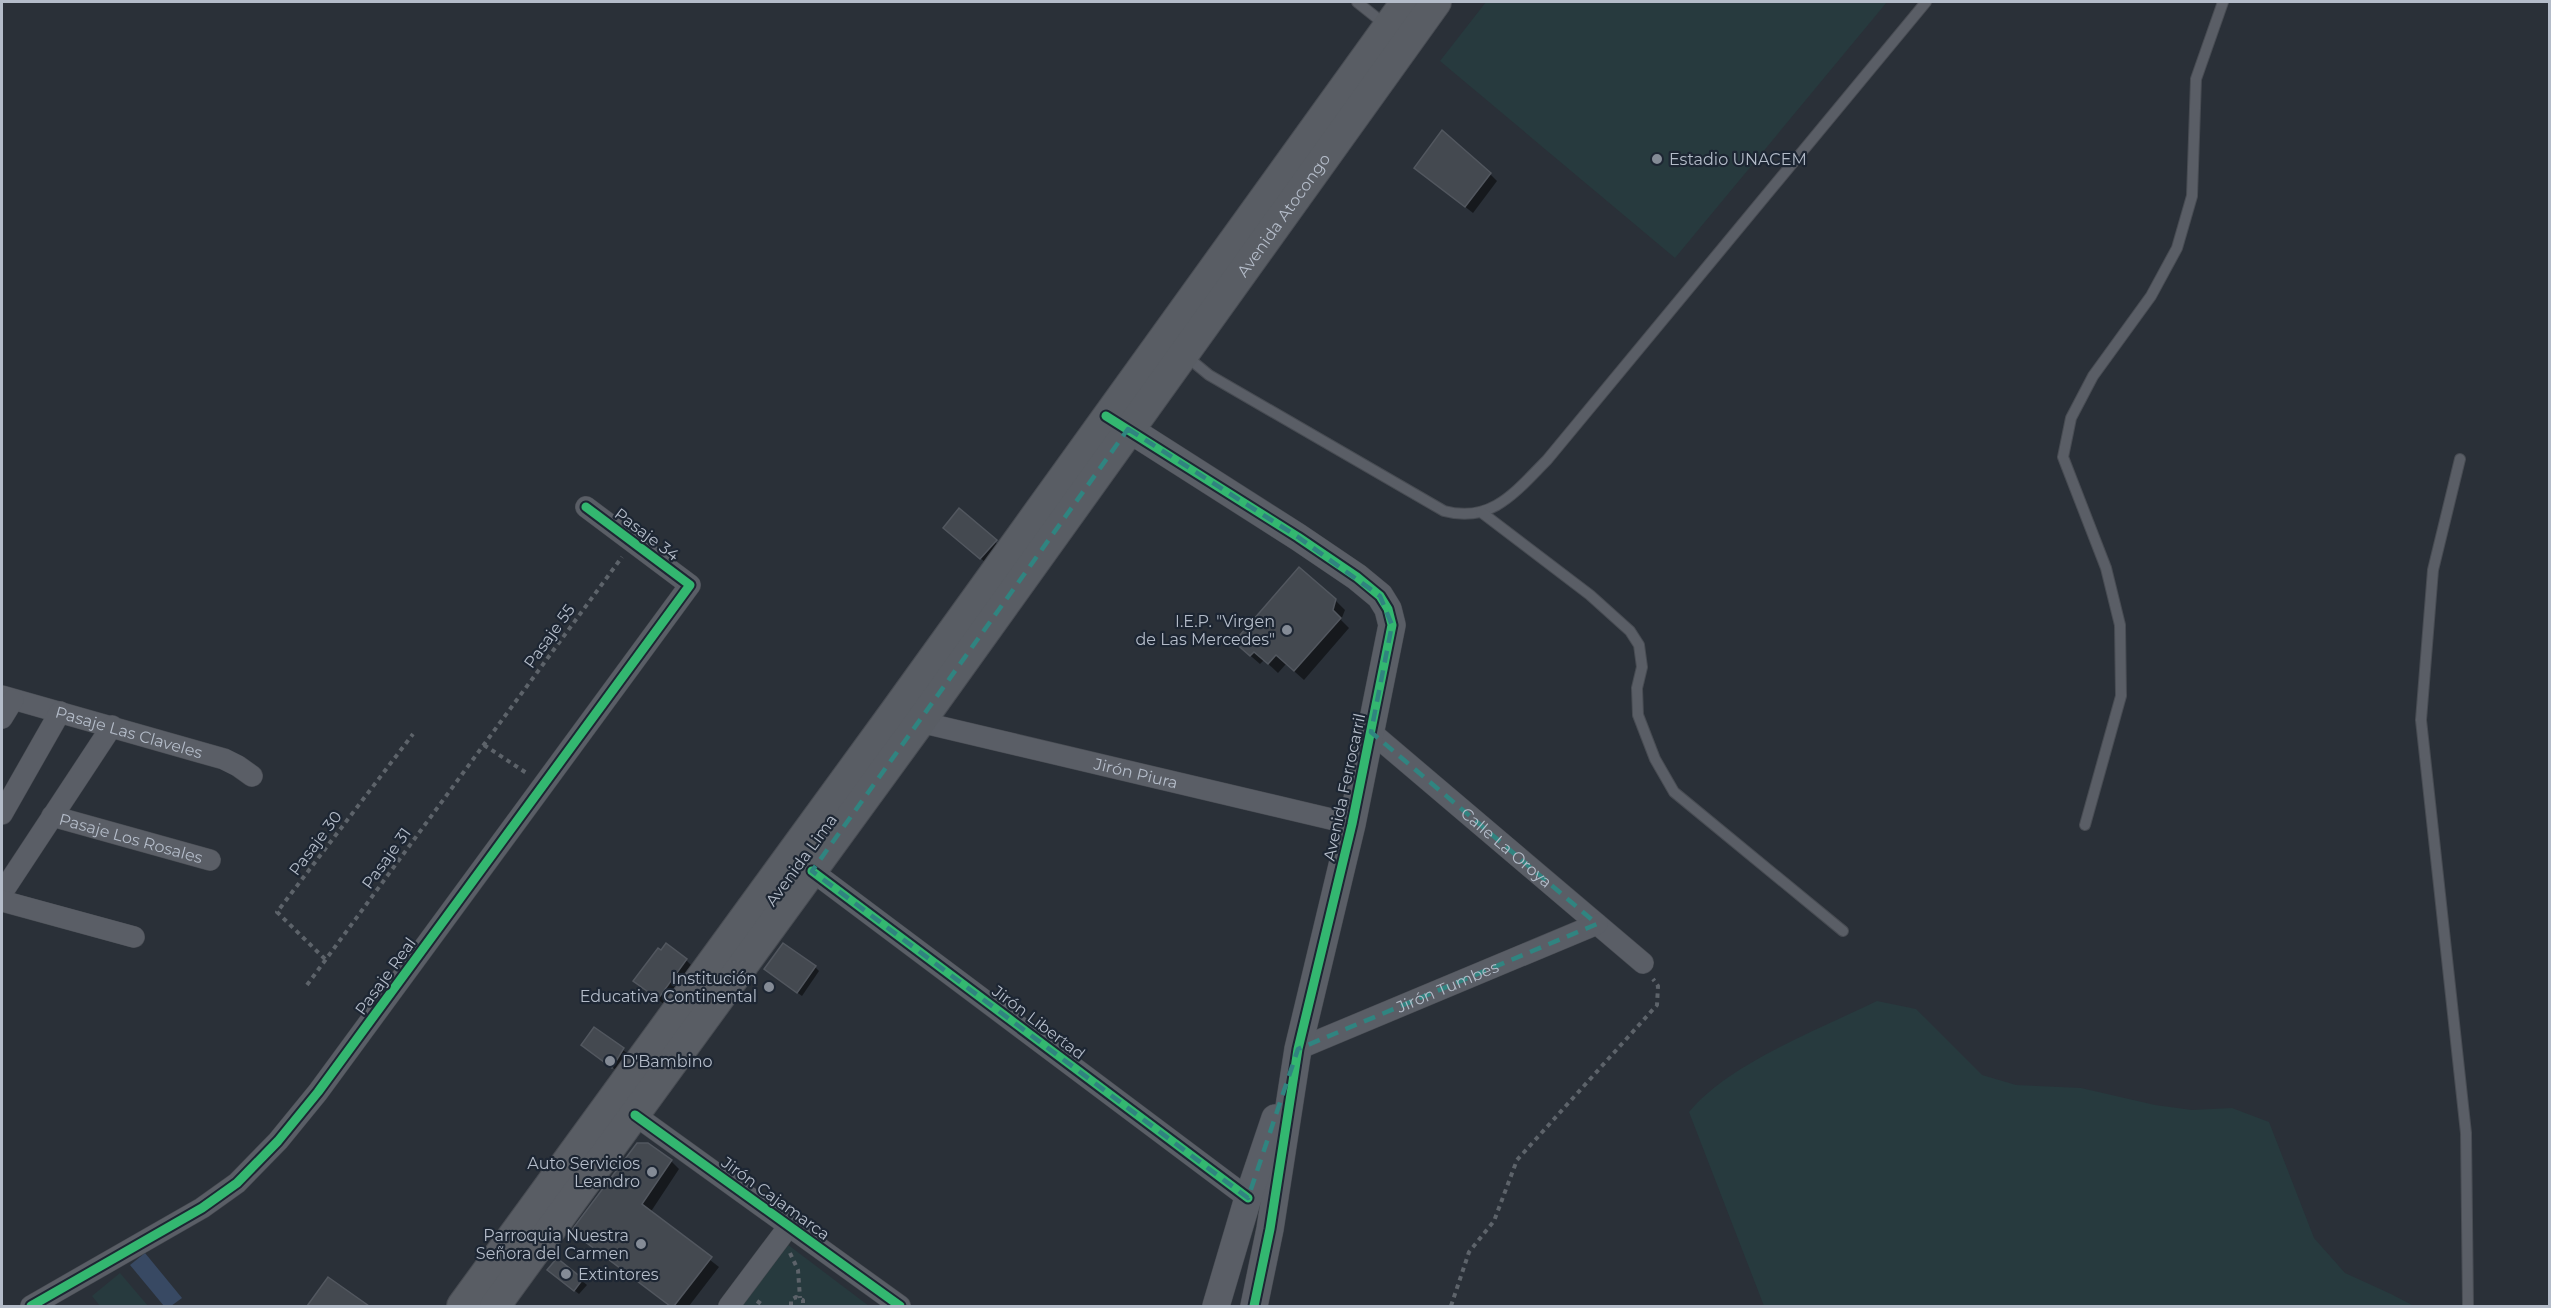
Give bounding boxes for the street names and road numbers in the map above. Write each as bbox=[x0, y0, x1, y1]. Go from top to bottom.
street label: Avenida Atocongo bbox=[1233, 150, 1334, 281]
street label: Pasaje 34 bbox=[611, 504, 683, 565]
street label: Pasaje 55 bbox=[520, 601, 579, 672]
street label: Pasaje Las Claveles bbox=[53, 703, 205, 762]
street label: Avenida Ferrocarril bbox=[1320, 712, 1369, 863]
street label: Jirón Piura bbox=[1091, 754, 1180, 793]
street label: Calle La Oroya bbox=[1457, 804, 1556, 892]
street label: Pasaje 30 bbox=[285, 807, 346, 879]
street label: Pasaje Los Rosales bbox=[57, 809, 205, 868]
street label: Avenida Lima bbox=[762, 811, 841, 910]
street label: Pasaje 31 bbox=[358, 824, 415, 893]
street label: Pasaje Real bbox=[351, 934, 420, 1019]
street label: Jirón Tumbes bbox=[1393, 957, 1502, 1017]
street label: Jirón Libertad bbox=[988, 981, 1089, 1063]
street label: Jirón Cajamarca bbox=[717, 1152, 834, 1244]

